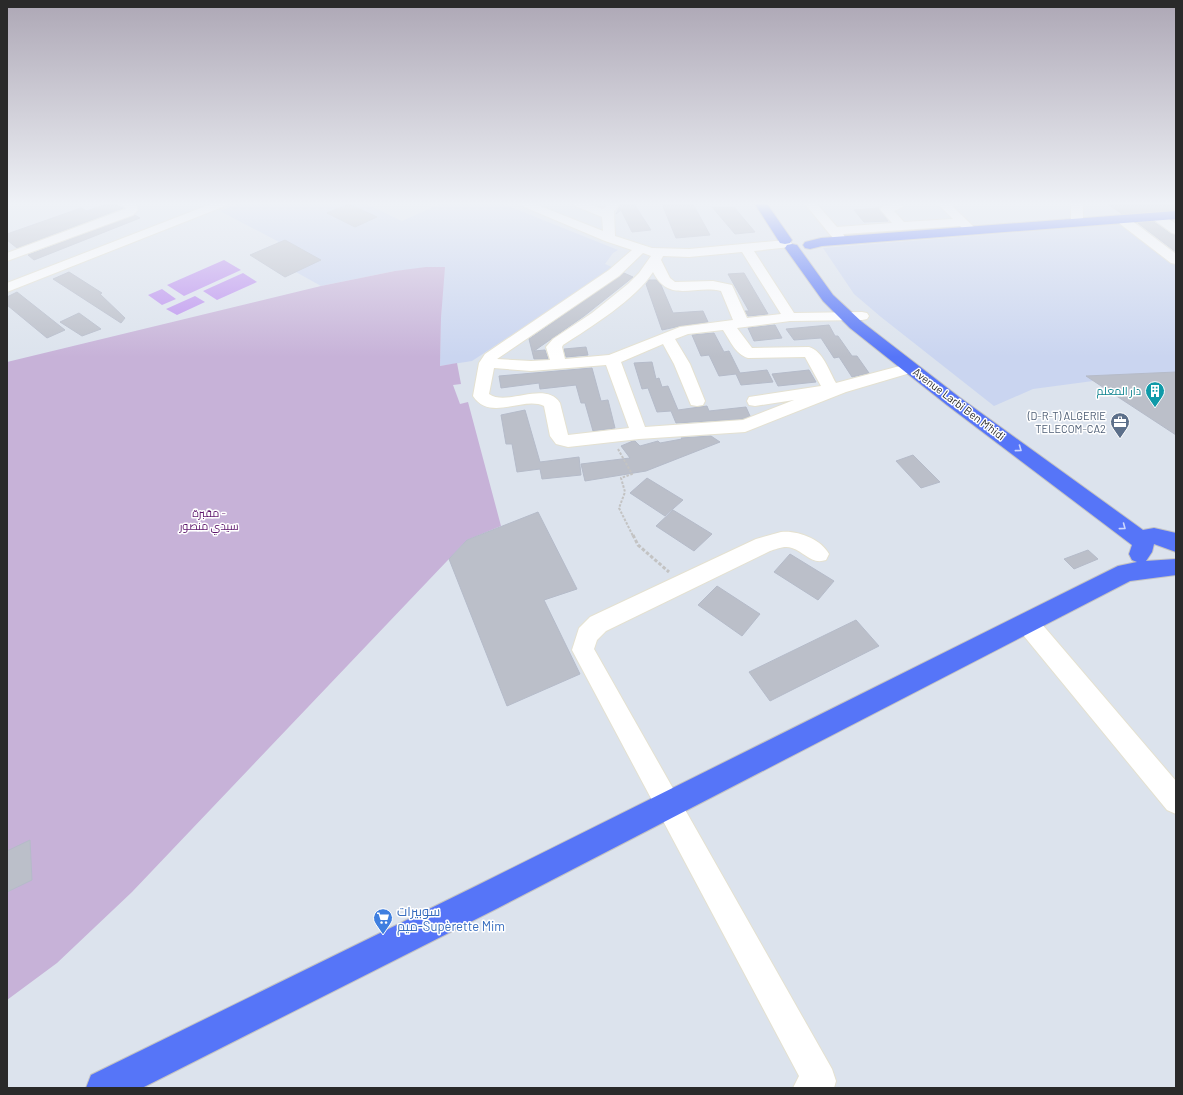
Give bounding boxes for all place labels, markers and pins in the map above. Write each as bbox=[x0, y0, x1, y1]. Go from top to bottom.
building icon: دار المعلم bbox=[1144, 380, 1166, 408]
place label: دار المعلم bbox=[1097, 384, 1141, 399]
place label: (D-R-T) ALGERIE TELECOM-CA2 bbox=[1027, 409, 1106, 435]
office icon: (D-R-T) ALGERIE TELECOM-CA2 bbox=[1109, 411, 1131, 439]
place label: سوبيرات ميم-Supèrette Mim bbox=[397, 903, 505, 936]
supermarket icon: سوبيرات ميم-Supèrette Mim bbox=[372, 907, 394, 935]

